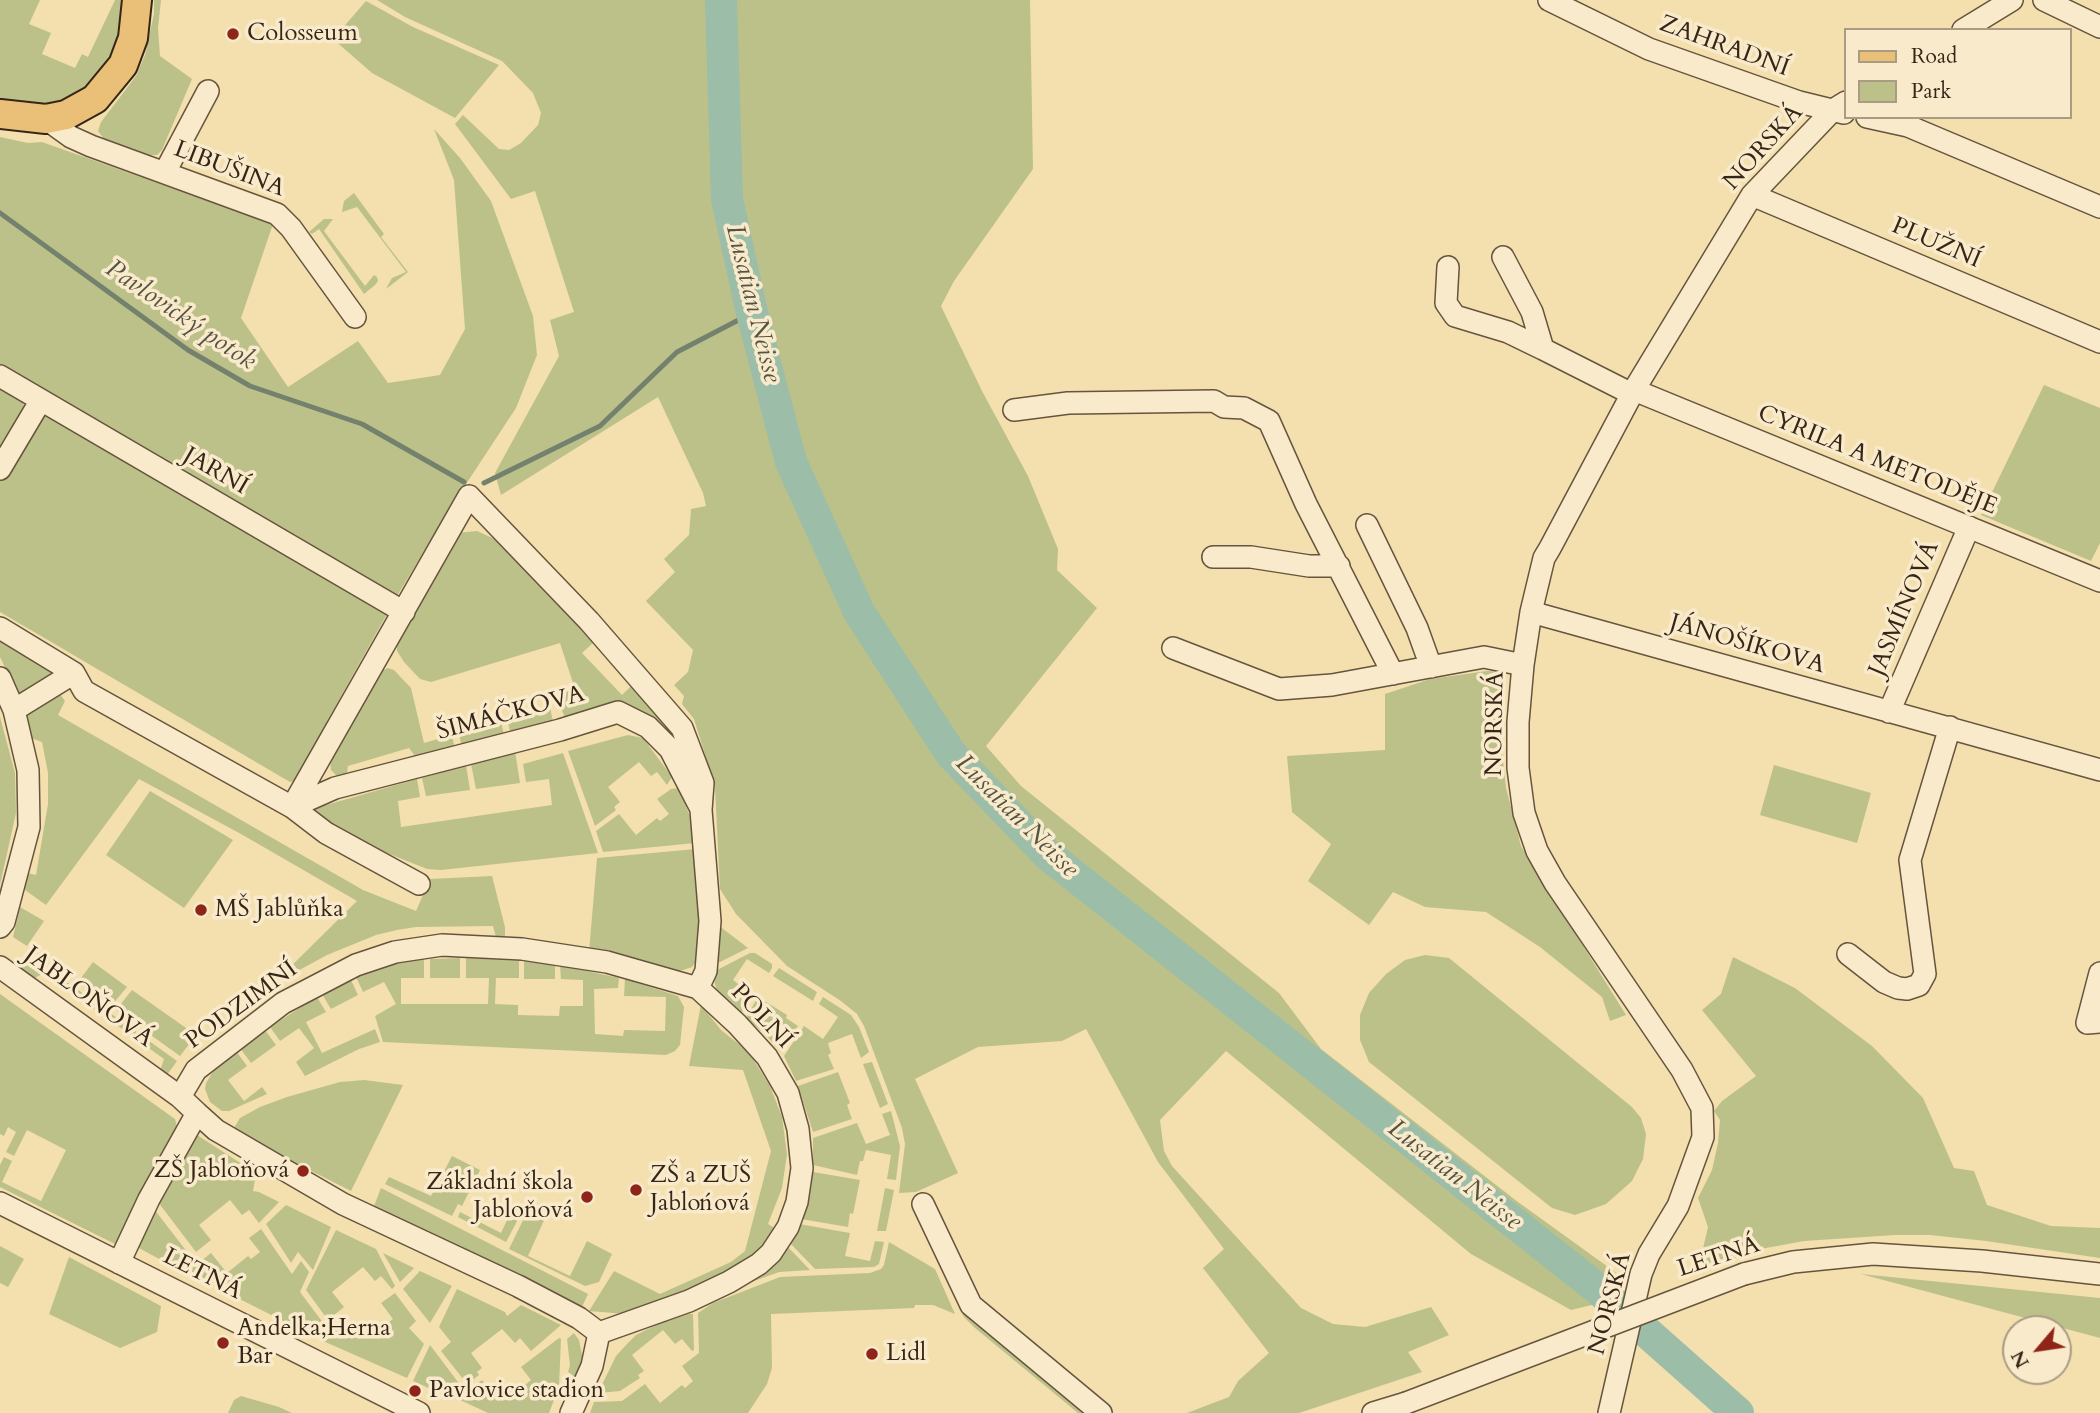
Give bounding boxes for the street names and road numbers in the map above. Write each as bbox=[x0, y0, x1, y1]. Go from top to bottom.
street label: ZAHRADNÍ bbox=[1655, 10, 1793, 84]
street label: NORSKÁ bbox=[1718, 99, 1810, 197]
street label: LIBUŠINA bbox=[170, 136, 288, 204]
street label: PLUŽNÍ bbox=[1887, 212, 1985, 276]
street label: CYRILA A METODĚJE bbox=[1753, 400, 2001, 522]
street label: JARNÍ bbox=[177, 442, 253, 502]
street label: JASMÍNOVÁ bbox=[1864, 537, 1946, 681]
street label: JÁNOŠÍKOVA bbox=[1666, 609, 1828, 681]
street label: NORSKÁ bbox=[1481, 671, 1511, 777]
street label: ŠIMÁČKOVA bbox=[434, 680, 588, 748]
street label: JABLOŇOVÁ bbox=[18, 941, 158, 1055]
street label: PODZIMNÍ bbox=[181, 956, 303, 1056]
street label: POLNÍ bbox=[724, 979, 798, 1055]
street label: LETNÁ bbox=[1674, 1231, 1764, 1285]
street label: LETNÁ bbox=[158, 1243, 246, 1307]
street label: NORSKÁ bbox=[1584, 1250, 1638, 1358]

